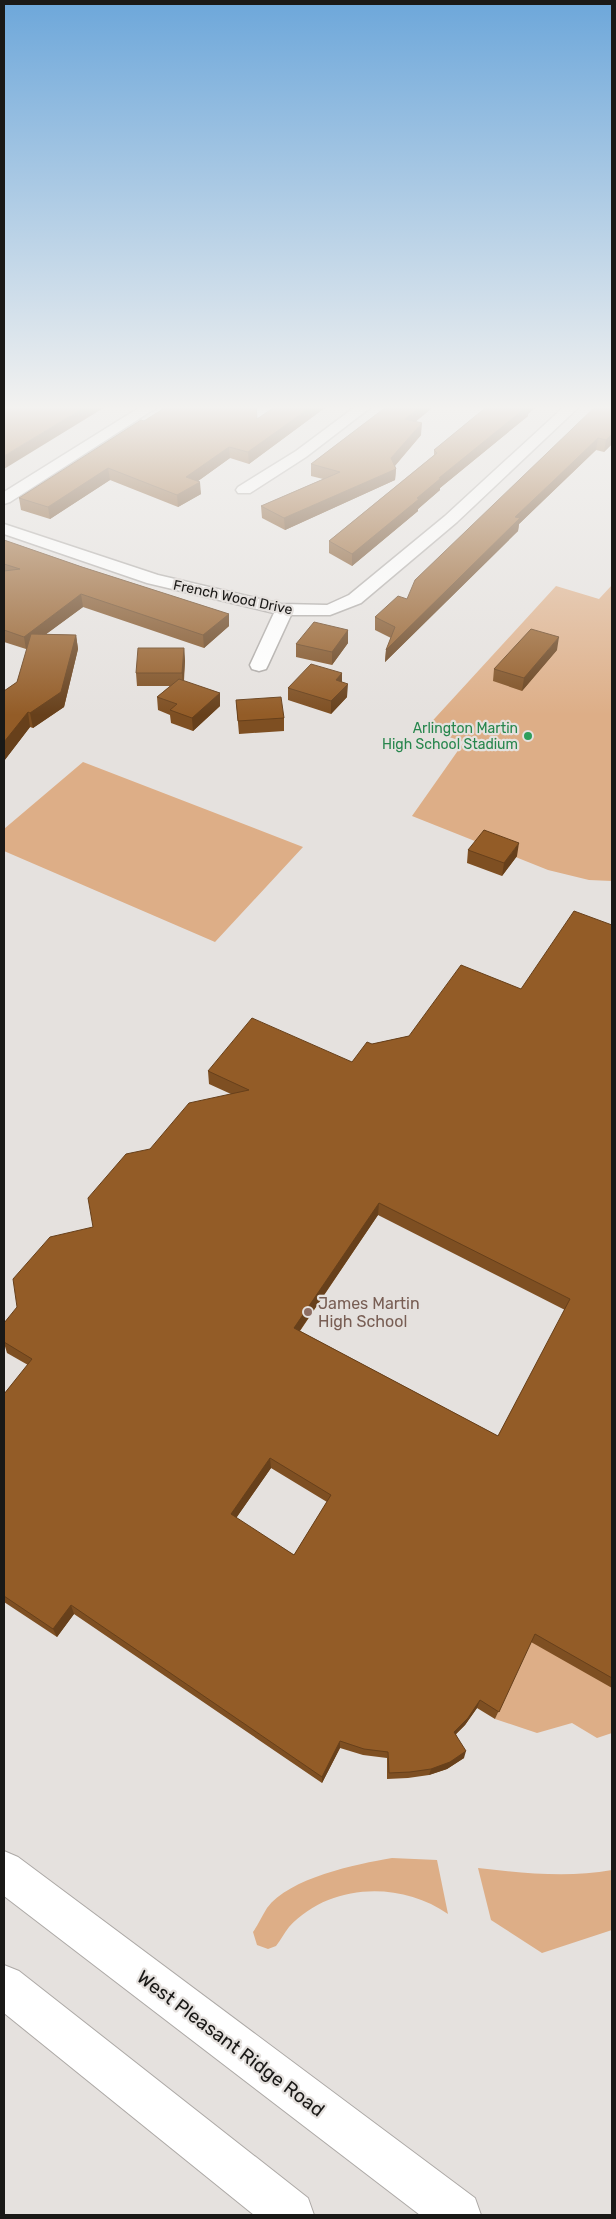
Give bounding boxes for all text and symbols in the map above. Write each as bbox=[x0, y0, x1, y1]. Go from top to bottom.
street label: French Wood Drive bbox=[172, 577, 294, 618]
place label: Arlington Martin High School Stadium bbox=[382, 720, 518, 753]
marker: Arlington Martin High School Stadium bbox=[522, 730, 534, 742]
place label: James Martin High School bbox=[318, 1294, 420, 1331]
marker: James Martin High School bbox=[302, 1306, 314, 1318]
street label: West Pleasant Ridge Road bbox=[132, 1965, 329, 2121]

